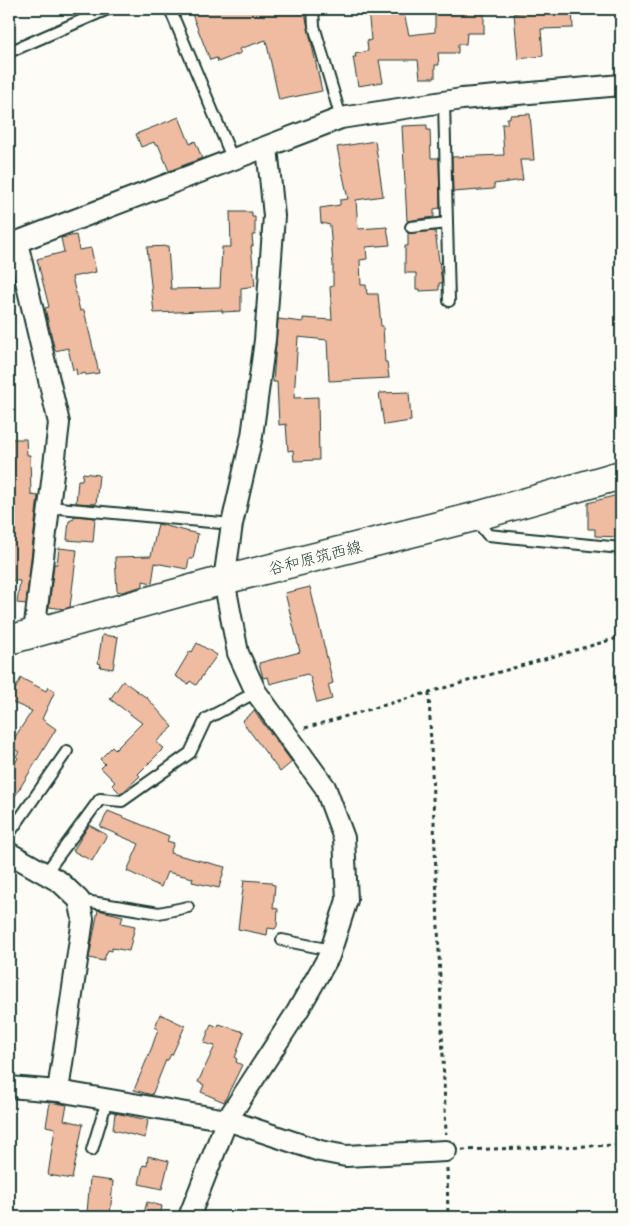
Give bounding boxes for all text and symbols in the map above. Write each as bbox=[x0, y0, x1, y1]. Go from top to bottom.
street label: 谷和原筑西線 bbox=[266, 538, 364, 579]

